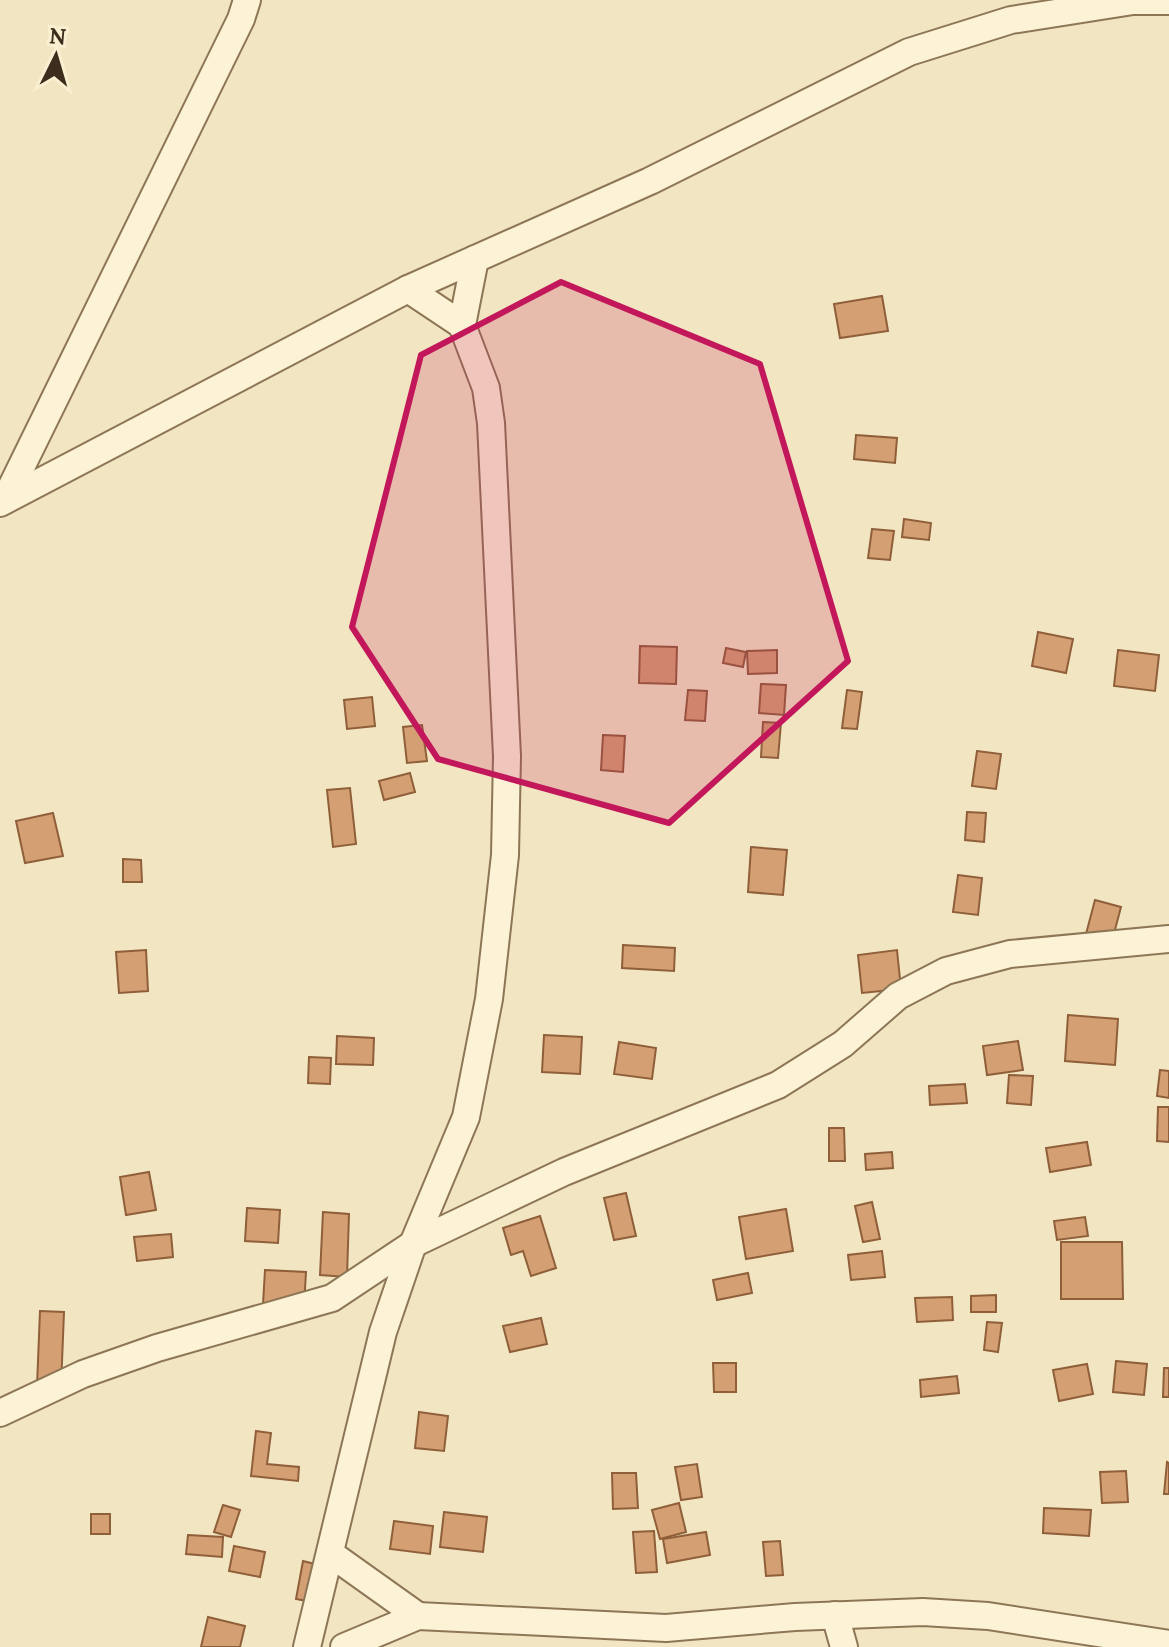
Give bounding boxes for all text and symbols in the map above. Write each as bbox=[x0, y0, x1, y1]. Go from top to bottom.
north arrow bbox=[16, 16, 96, 96]
text: N bbox=[48, 21, 67, 51]

